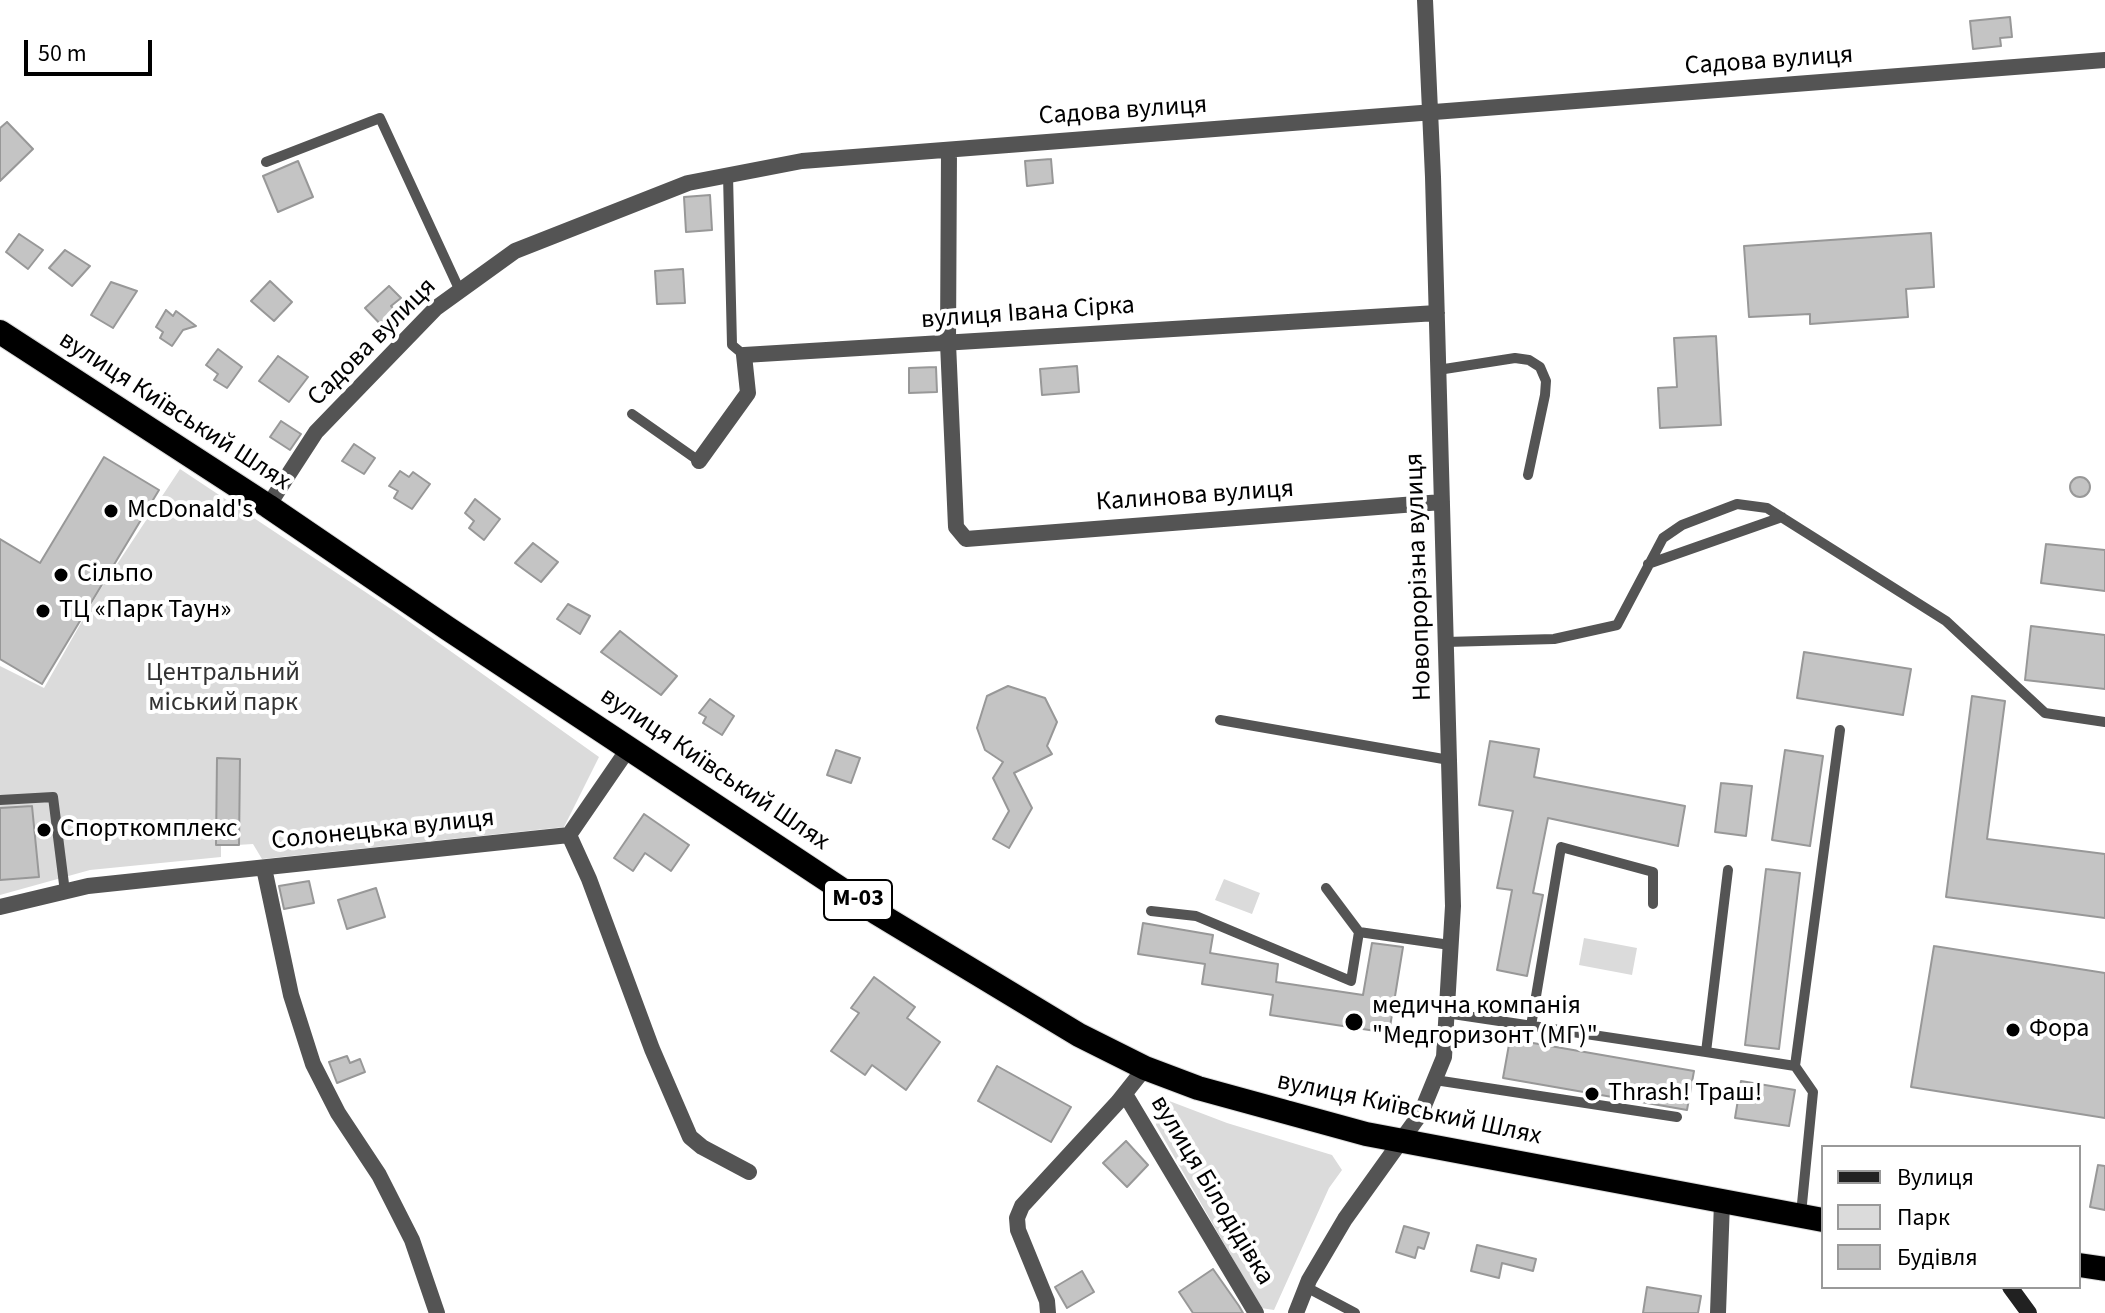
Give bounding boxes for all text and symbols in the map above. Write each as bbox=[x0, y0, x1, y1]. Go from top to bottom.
scale bar bbox=[28, 24, 156, 74]
text: 50 m bbox=[38, 36, 87, 71]
street label: Садова вулиця bbox=[1684, 41, 1854, 83]
street label: Садова вулиця bbox=[1038, 91, 1208, 133]
street label: Садова вулиця bbox=[302, 272, 444, 414]
street label: вулиця Івана Сірка bbox=[920, 291, 1136, 337]
street label: вулиця Київський Шлях bbox=[52, 325, 296, 499]
street label: Новопрорізна вулиця bbox=[1400, 452, 1440, 702]
street label: Калинова вулиця bbox=[1095, 475, 1295, 519]
place label: McDonald's bbox=[127, 495, 253, 527]
marker: McDonald's bbox=[102, 502, 120, 520]
place label: Сільпо bbox=[77, 559, 153, 591]
marker: Сільпо bbox=[52, 566, 70, 584]
place label: ТЦ «Парк Таун» bbox=[59, 595, 231, 627]
marker: ТЦ «Парк Таун» bbox=[34, 602, 52, 620]
park label: Центральний міський парк bbox=[146, 658, 300, 720]
street label: вулиця Київський Шлях bbox=[593, 682, 835, 858]
street label: Солонецька вулиця bbox=[270, 804, 496, 858]
place label: Спорткомплекс bbox=[60, 814, 238, 846]
marker: Спорткомплекс bbox=[35, 821, 53, 839]
road number: М-03 bbox=[824, 880, 892, 920]
place label: медична компанія "Медгоризонт (МГ)" bbox=[1372, 991, 1598, 1052]
marker: медична компанія "Медгоризонт (МГ)" bbox=[1343, 1011, 1365, 1033]
place label: Фора bbox=[2029, 1014, 2089, 1046]
marker: Фора bbox=[2004, 1021, 2022, 1039]
street label: вулиця Київський Шлях bbox=[1274, 1067, 1544, 1153]
place label: Thrash! Траш! bbox=[1608, 1078, 1762, 1110]
marker: Thrash! Траш! bbox=[1583, 1085, 1601, 1103]
street label: вулиця Білодідівка bbox=[1142, 1091, 1280, 1291]
legend bbox=[1821, 1145, 2081, 1289]
text: Вулиця bbox=[1897, 1160, 1974, 1195]
text: Парк bbox=[1897, 1200, 1950, 1235]
text: Будівля bbox=[1897, 1240, 1978, 1275]

